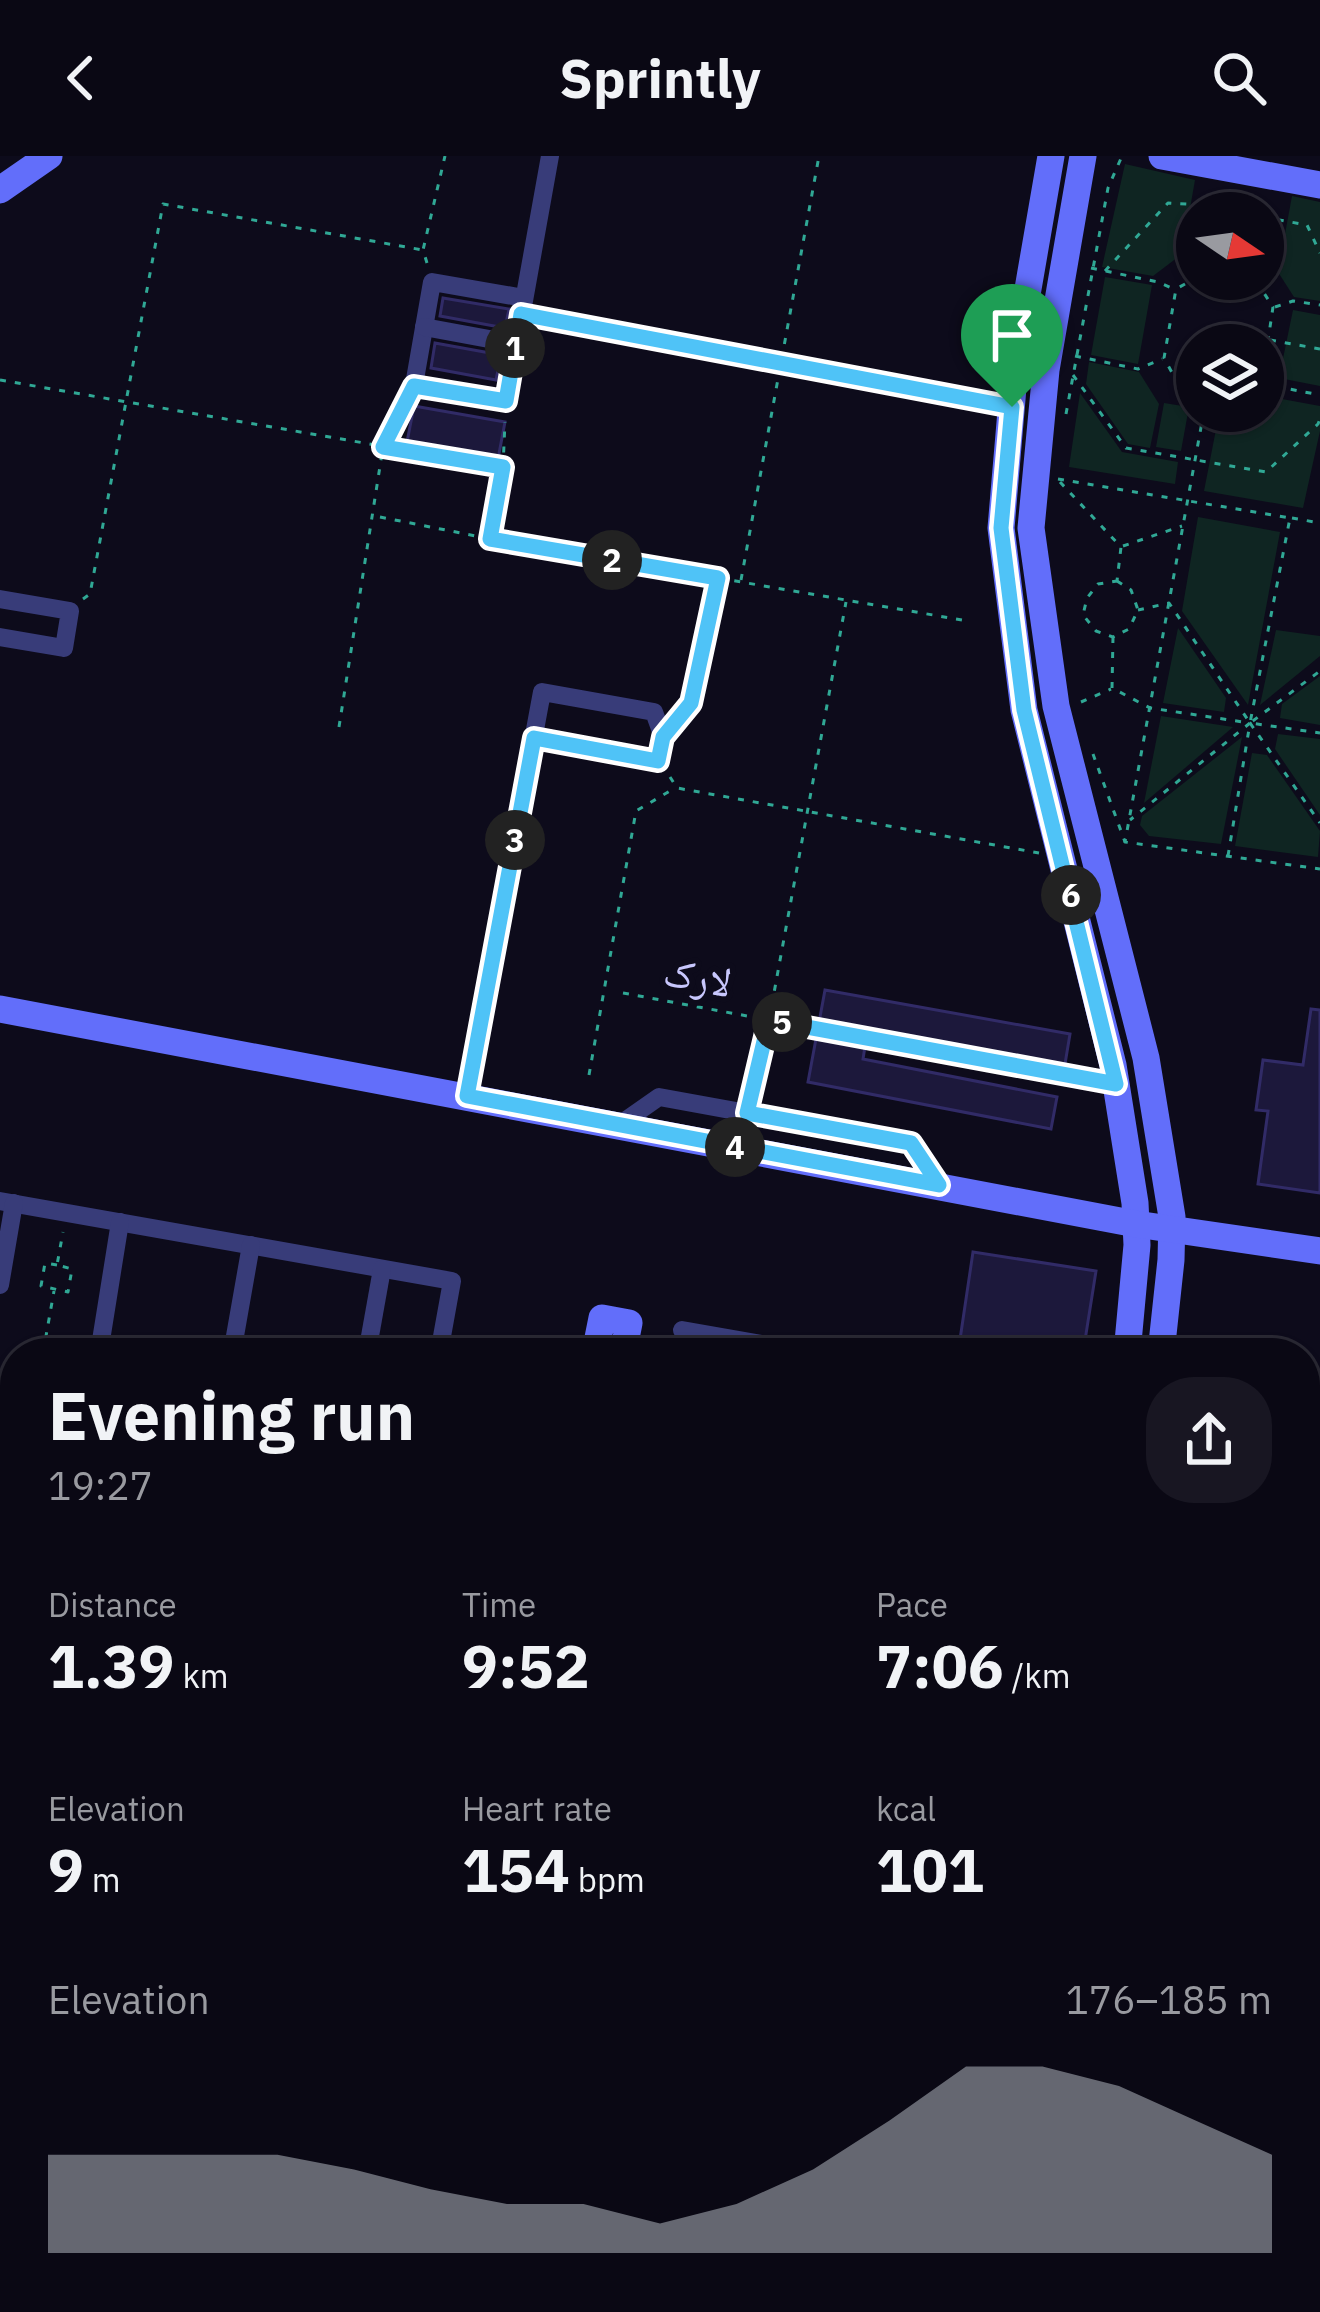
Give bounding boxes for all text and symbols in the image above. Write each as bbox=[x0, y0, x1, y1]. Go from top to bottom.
text: Sprintly bbox=[559, 43, 761, 113]
icon: back bbox=[48, 45, 114, 111]
icon: search bbox=[1206, 45, 1272, 111]
north arrow bbox=[1176, 192, 1284, 300]
map controls bbox=[1176, 192, 1284, 432]
pin bbox=[961, 284, 1063, 407]
icon: arrive bbox=[979, 302, 1045, 368]
pin: 1 bbox=[485, 318, 545, 378]
button: layers bbox=[1176, 324, 1284, 432]
text: 1 bbox=[505, 326, 525, 369]
pin: 2 bbox=[582, 530, 642, 590]
text: 2 bbox=[602, 538, 622, 581]
pin: 3 bbox=[485, 810, 545, 870]
text: 3 bbox=[505, 818, 525, 861]
pin: 6 bbox=[1041, 865, 1101, 925]
text: 6 bbox=[1061, 873, 1081, 916]
street label: لارک bbox=[659, 942, 737, 1010]
pin: 5 bbox=[752, 992, 812, 1052]
text: 5 bbox=[772, 1000, 792, 1043]
pin: 4 bbox=[705, 1117, 765, 1177]
text: 4 bbox=[725, 1125, 745, 1168]
text: Evening run bbox=[48, 1372, 415, 1458]
button: share bbox=[1146, 1377, 1272, 1503]
text: 19:27 bbox=[48, 1460, 153, 1511]
text: Distance bbox=[48, 1583, 177, 1626]
text: Time bbox=[462, 1583, 536, 1626]
text: Pace bbox=[876, 1583, 948, 1626]
text: 1.39 bbox=[48, 1626, 175, 1705]
text: 9:52 bbox=[462, 1626, 590, 1705]
text: 7:06 bbox=[876, 1626, 1004, 1705]
text: km bbox=[175, 1654, 229, 1697]
text: /km bbox=[1004, 1654, 1070, 1697]
text: Elevation bbox=[48, 1787, 185, 1830]
text: Heart rate bbox=[462, 1787, 612, 1830]
text: kcal bbox=[876, 1787, 936, 1830]
text: 9 bbox=[48, 1830, 84, 1909]
text: 154 bbox=[462, 1830, 570, 1909]
text: 101 bbox=[876, 1830, 984, 1909]
text: m bbox=[84, 1858, 121, 1901]
text: bpm bbox=[570, 1858, 645, 1901]
text: Elevation bbox=[48, 1974, 210, 2025]
text: 176–185 m bbox=[1065, 1974, 1272, 2025]

